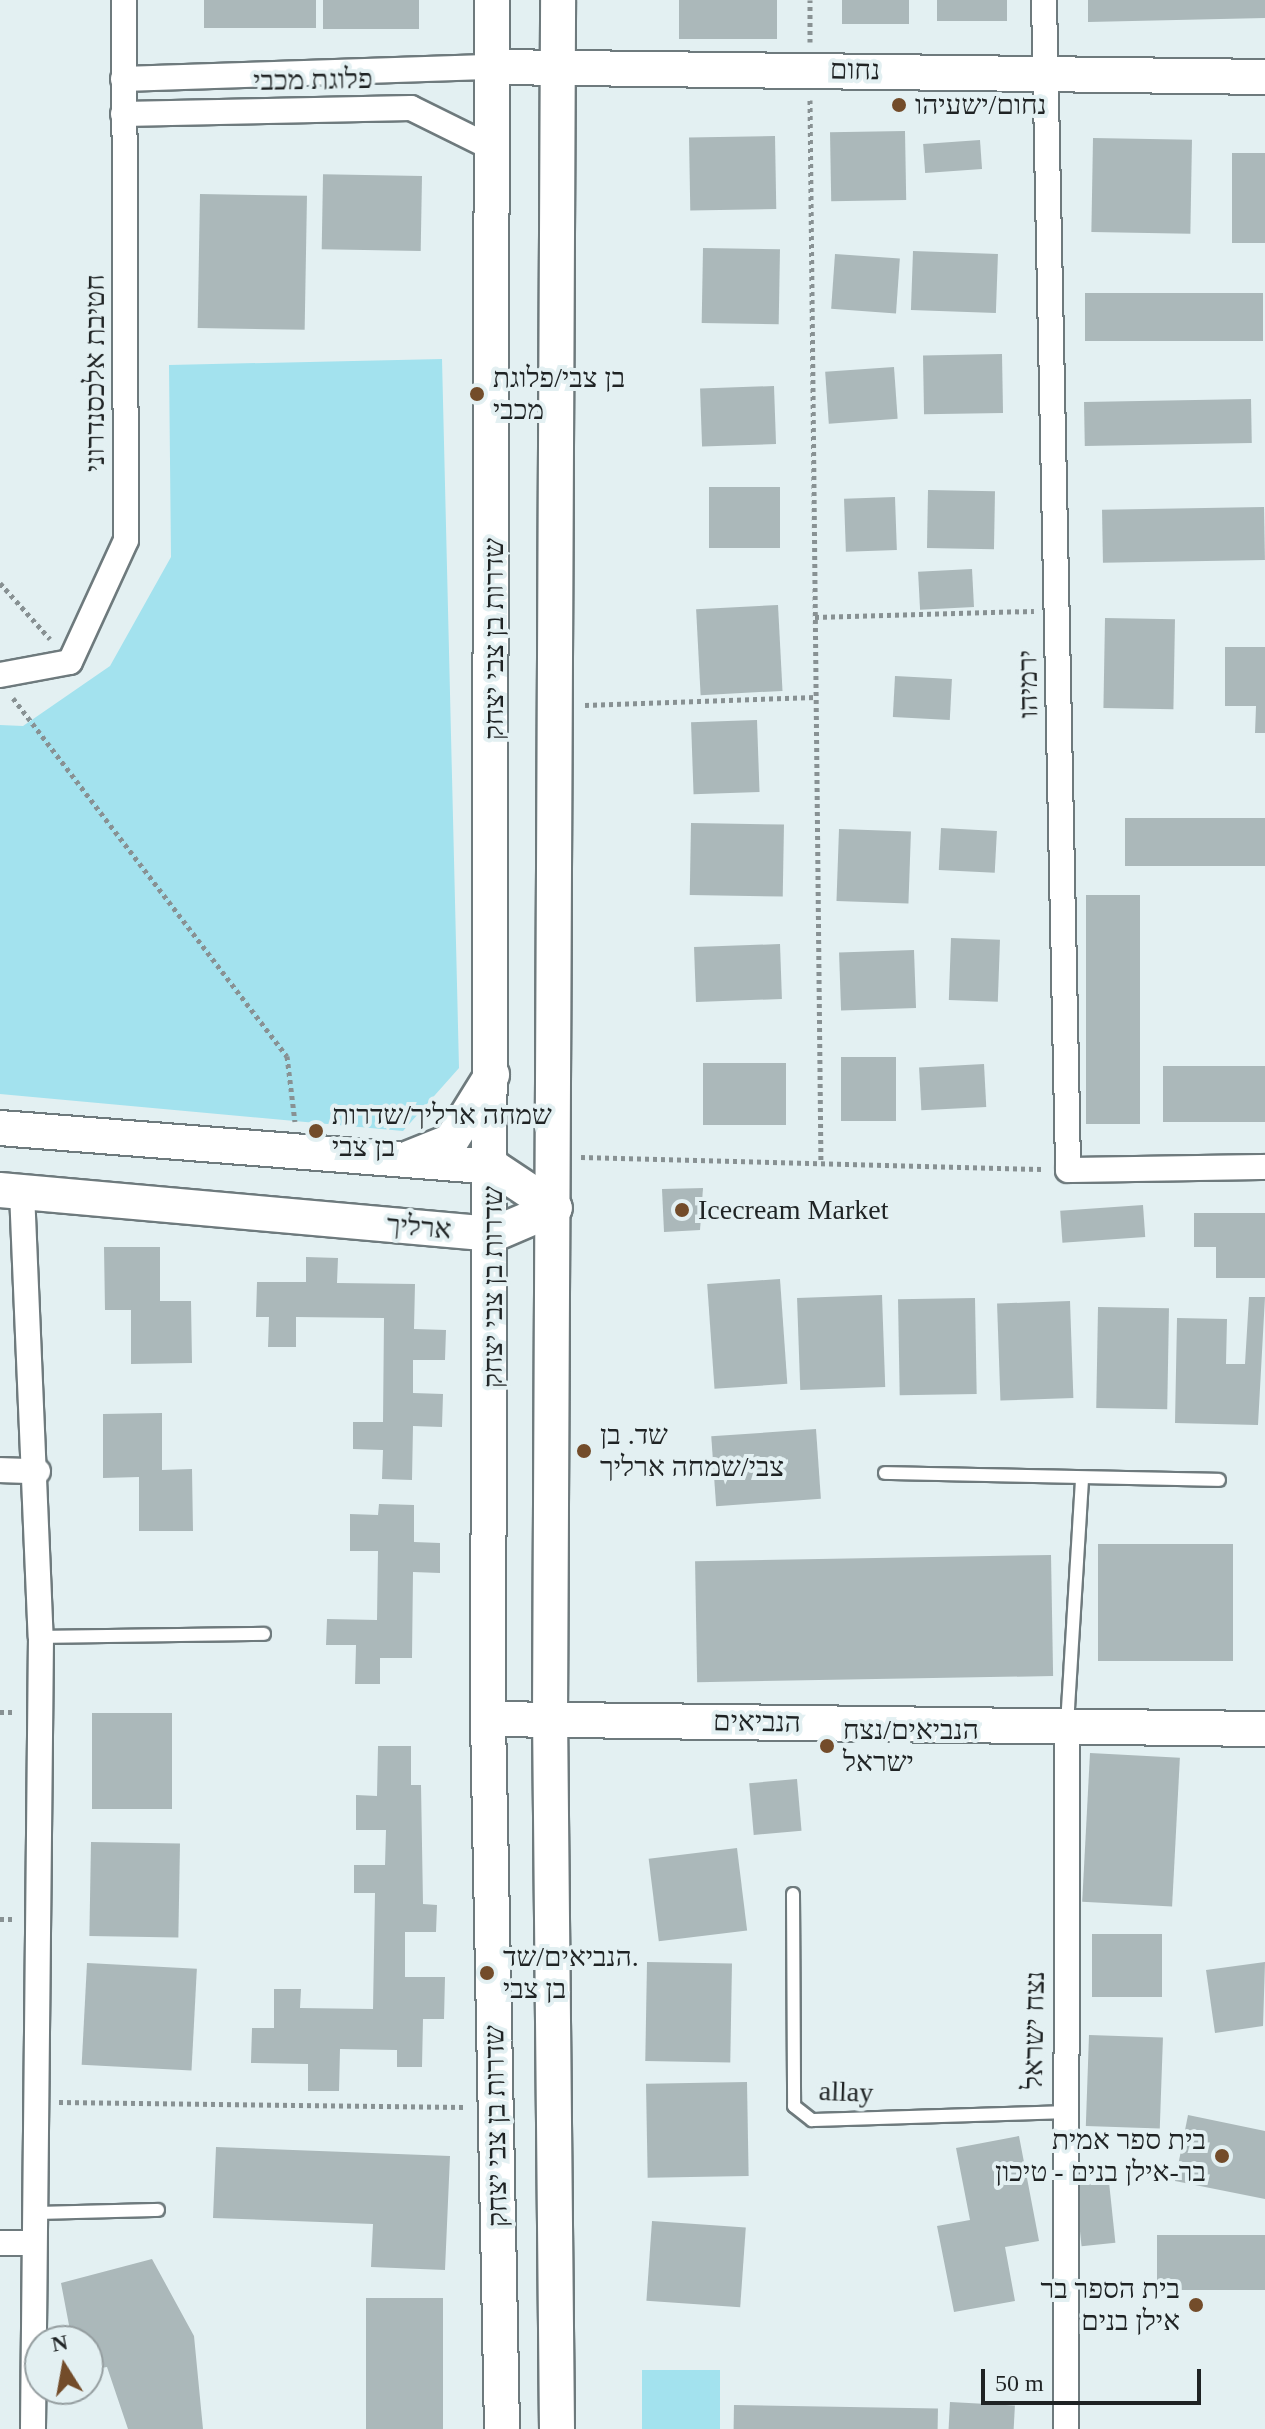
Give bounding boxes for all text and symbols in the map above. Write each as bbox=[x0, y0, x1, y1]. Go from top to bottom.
street label: נחום bbox=[830, 53, 880, 87]
street label: פלוגת מכבי bbox=[253, 62, 373, 98]
place label: נחום/ישעיהו bbox=[915, 88, 1047, 122]
marker: נחום/ישעיהו bbox=[890, 96, 908, 114]
street label: חטיבת אלכסנדרוני bbox=[78, 274, 112, 472]
place label: בן צבי/פלוגת מכבי bbox=[493, 361, 625, 427]
marker: בן צבי/פלוגת מכבי bbox=[468, 385, 486, 403]
street label: שדרות בן צבי יצחק bbox=[477, 538, 511, 740]
street label: ירמיהו bbox=[1011, 650, 1045, 718]
place label: שמחה ארליך/שדרות בן צבי bbox=[332, 1098, 552, 1164]
marker: שמחה ארליך/שדרות בן צבי bbox=[307, 1122, 325, 1140]
street label: שדרות בן צבי יצחק bbox=[476, 1186, 510, 1388]
place label: Icecream Market bbox=[698, 1193, 888, 1227]
marker: Icecream Market bbox=[673, 1201, 691, 1219]
street label: ארליך bbox=[385, 1207, 453, 1247]
place label: שד. בן צבי/שמחה ארליך bbox=[600, 1418, 784, 1484]
marker: שד. בן צבי/שמחה ארליך bbox=[575, 1442, 593, 1460]
street label: הנביאים bbox=[713, 1704, 801, 1740]
place label: הנביאים/נצח ישראל bbox=[843, 1713, 979, 1779]
marker: הנביאים/נצח ישראל bbox=[818, 1737, 836, 1755]
place label: הנביאים/שד. בן צבי bbox=[503, 1940, 639, 2006]
marker: הנביאים/שד. בן צבי bbox=[478, 1964, 496, 1982]
street label: נצח ישראל bbox=[1016, 1971, 1052, 2089]
street label: שדרות בן צבי יצחק bbox=[477, 2025, 515, 2227]
street label: allay bbox=[818, 2074, 874, 2110]
place label: בית ספר אמית בר-אילן בנים - טיכון bbox=[995, 2123, 1206, 2189]
marker: בית ספר אמית בר-אילן בנים - טיכון bbox=[1213, 2147, 1231, 2165]
place label: בית הספר בר אילן בנים bbox=[1040, 2272, 1180, 2338]
marker: בית הספר בר אילן בנים bbox=[1187, 2296, 1205, 2314]
north arrow bbox=[24, 2325, 104, 2405]
text: N bbox=[50, 2329, 70, 2357]
scale bar bbox=[985, 2353, 1205, 2403]
text: 50 m bbox=[995, 2370, 1044, 2396]

